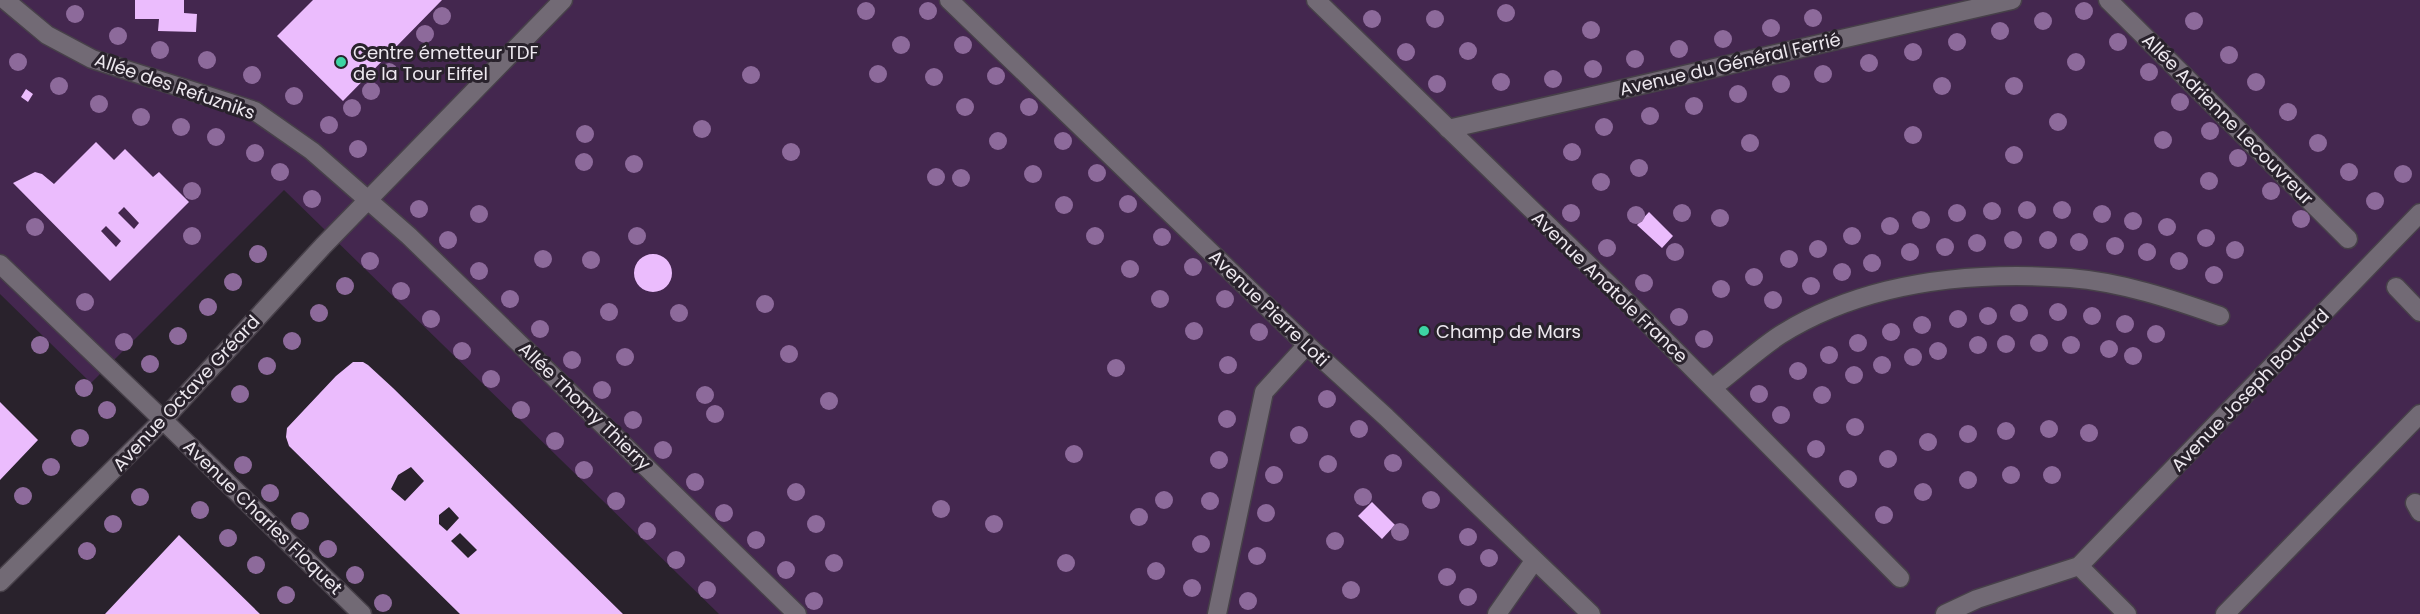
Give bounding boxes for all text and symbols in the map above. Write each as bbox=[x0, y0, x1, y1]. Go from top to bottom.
street label: Avenue du Général Ferrié bbox=[1617, 26, 1843, 102]
street label: Allée Adrienne Lecouvreur bbox=[2137, 28, 2319, 210]
place label: Centre émetteur TDF de la Tour Eiffel bbox=[353, 40, 539, 86]
street label: Allée des Refuzniks bbox=[92, 47, 258, 125]
marker: Centre émetteur TDF de la Tour Eiffel bbox=[334, 55, 348, 69]
street label: Avenue Anatole France bbox=[1526, 206, 1694, 368]
street label: Avenue Pierre Loti bbox=[1203, 244, 1335, 372]
street label: Avenue Joseph Bouvard bbox=[2165, 303, 2335, 477]
street label: Avenue Octave Gréard bbox=[107, 309, 265, 477]
place label: Champ de Mars bbox=[1436, 319, 1581, 344]
marker: Champ de Mars bbox=[1417, 324, 1431, 338]
street label: Allée Thomy Thierry bbox=[513, 336, 657, 476]
street label: Avenue Charles Floquet bbox=[178, 434, 348, 600]

